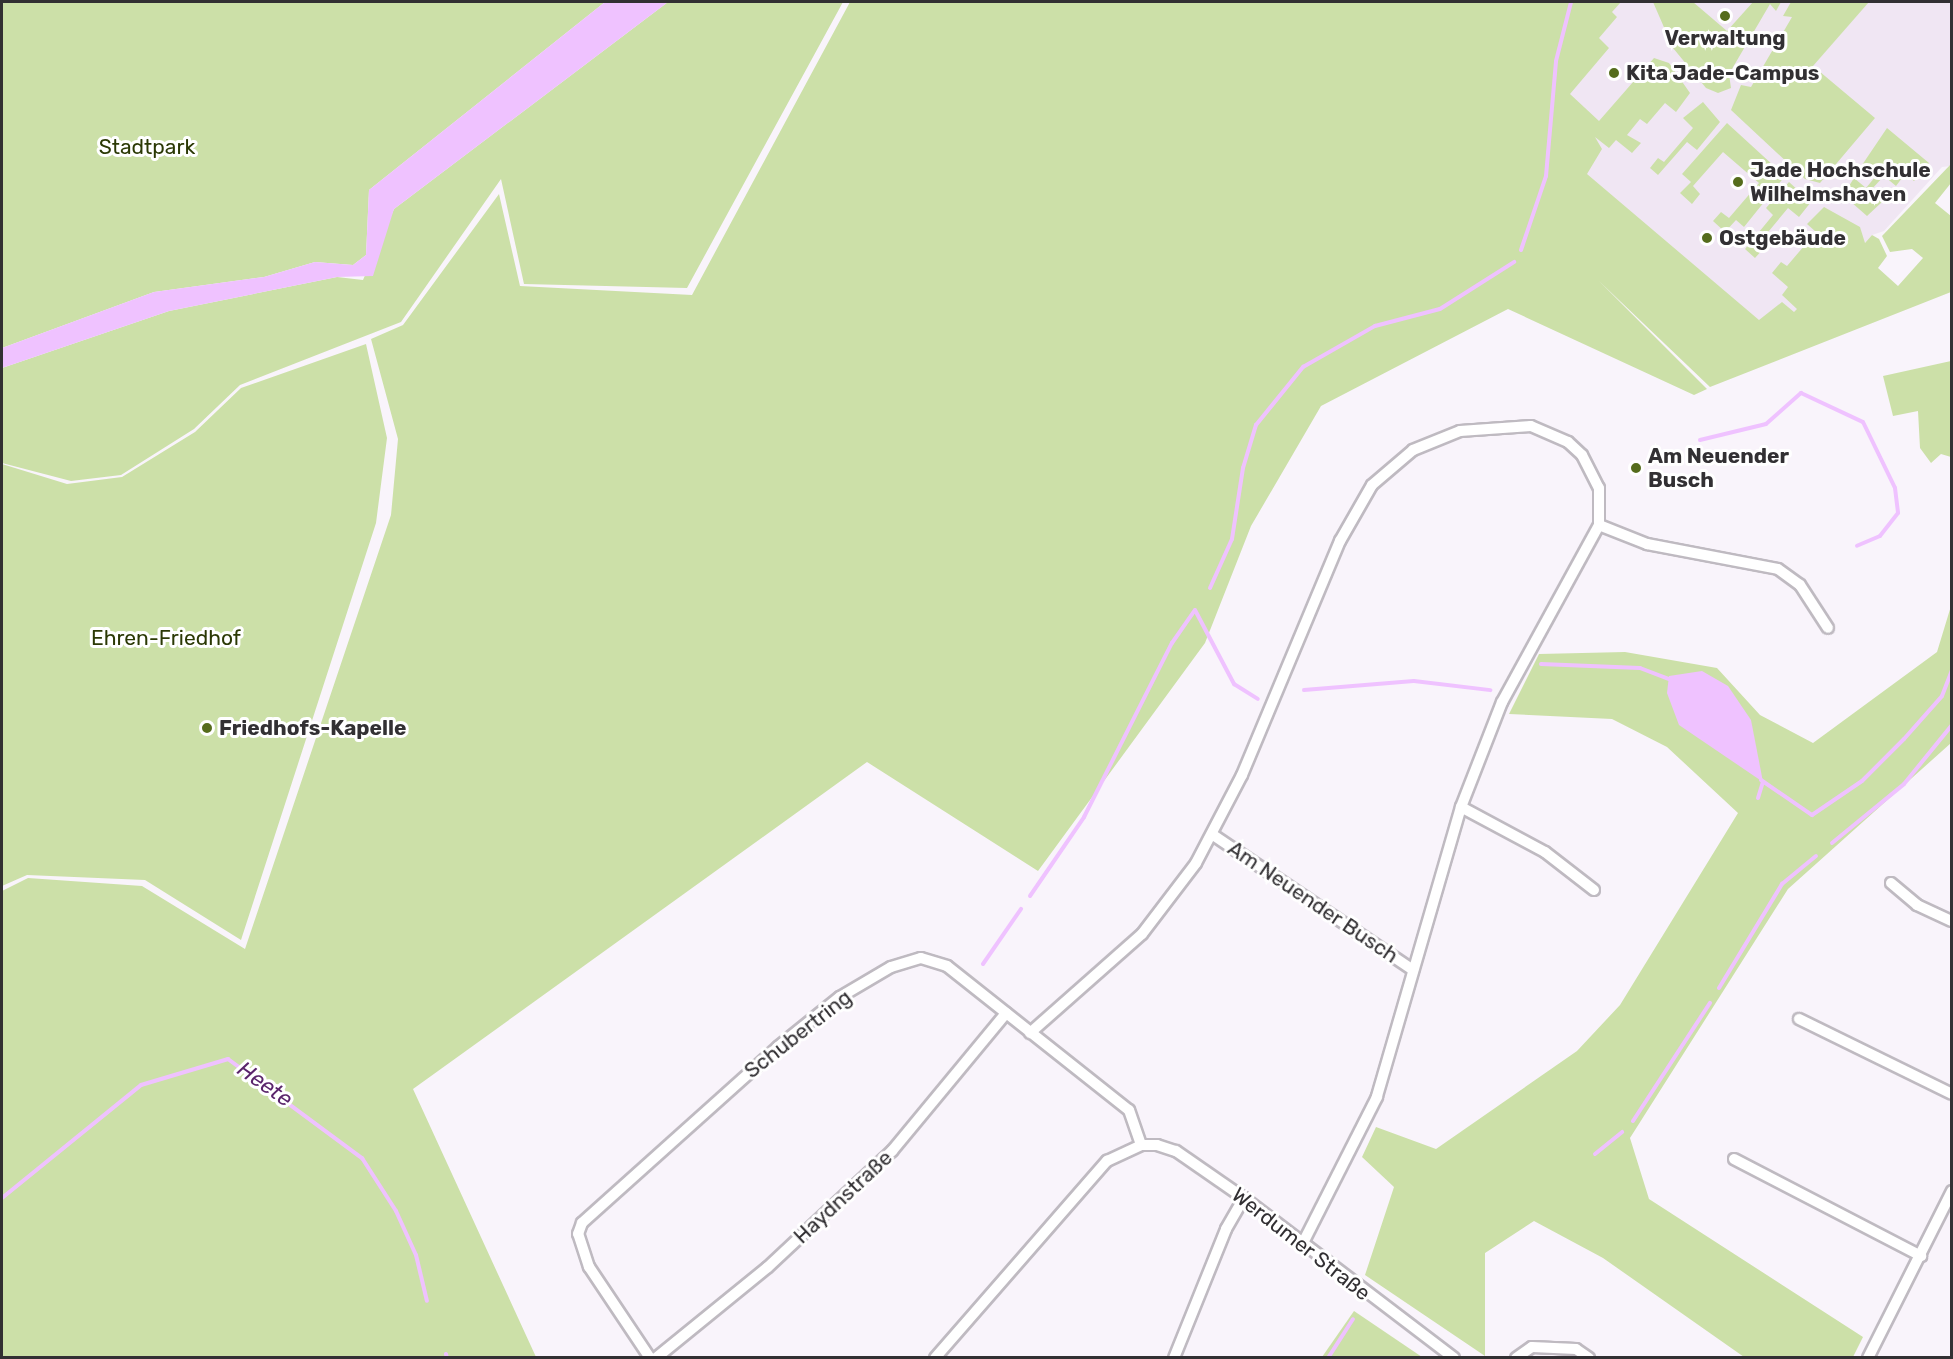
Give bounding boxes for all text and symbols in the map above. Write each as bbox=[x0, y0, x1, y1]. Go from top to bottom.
marker: Verwaltung bbox=[1718, 9, 1732, 23]
place label: Verwaltung bbox=[1664, 25, 1786, 51]
place label: Kita Jade-Campus bbox=[1626, 60, 1819, 86]
marker: Kita Jade-Campus bbox=[1607, 66, 1621, 80]
park label: Stadtpark bbox=[99, 134, 195, 160]
place label: Jade Hochschule Wilhelmshaven bbox=[1750, 157, 1931, 207]
marker: Jade Hochschule Wilhelmshaven bbox=[1731, 175, 1745, 189]
place label: Ostgebäude bbox=[1719, 225, 1846, 251]
marker: Ostgebäude bbox=[1700, 231, 1714, 245]
place label: Am Neuender Busch bbox=[1648, 443, 1789, 493]
marker: Am Neuender Busch bbox=[1629, 461, 1643, 475]
park label: Ehren-Friedhof bbox=[91, 625, 241, 651]
place label: Friedhofs-Kapelle bbox=[219, 715, 407, 741]
marker: Friedhofs-Kapelle bbox=[200, 721, 214, 735]
street label: Am Neuender Busch bbox=[1223, 835, 1403, 969]
street label: Schubertring bbox=[739, 984, 857, 1084]
water label: Heete bbox=[232, 1056, 298, 1112]
street label: Haydnstraße bbox=[789, 1145, 897, 1249]
street label: Werdumer Straße bbox=[1227, 1182, 1375, 1306]

